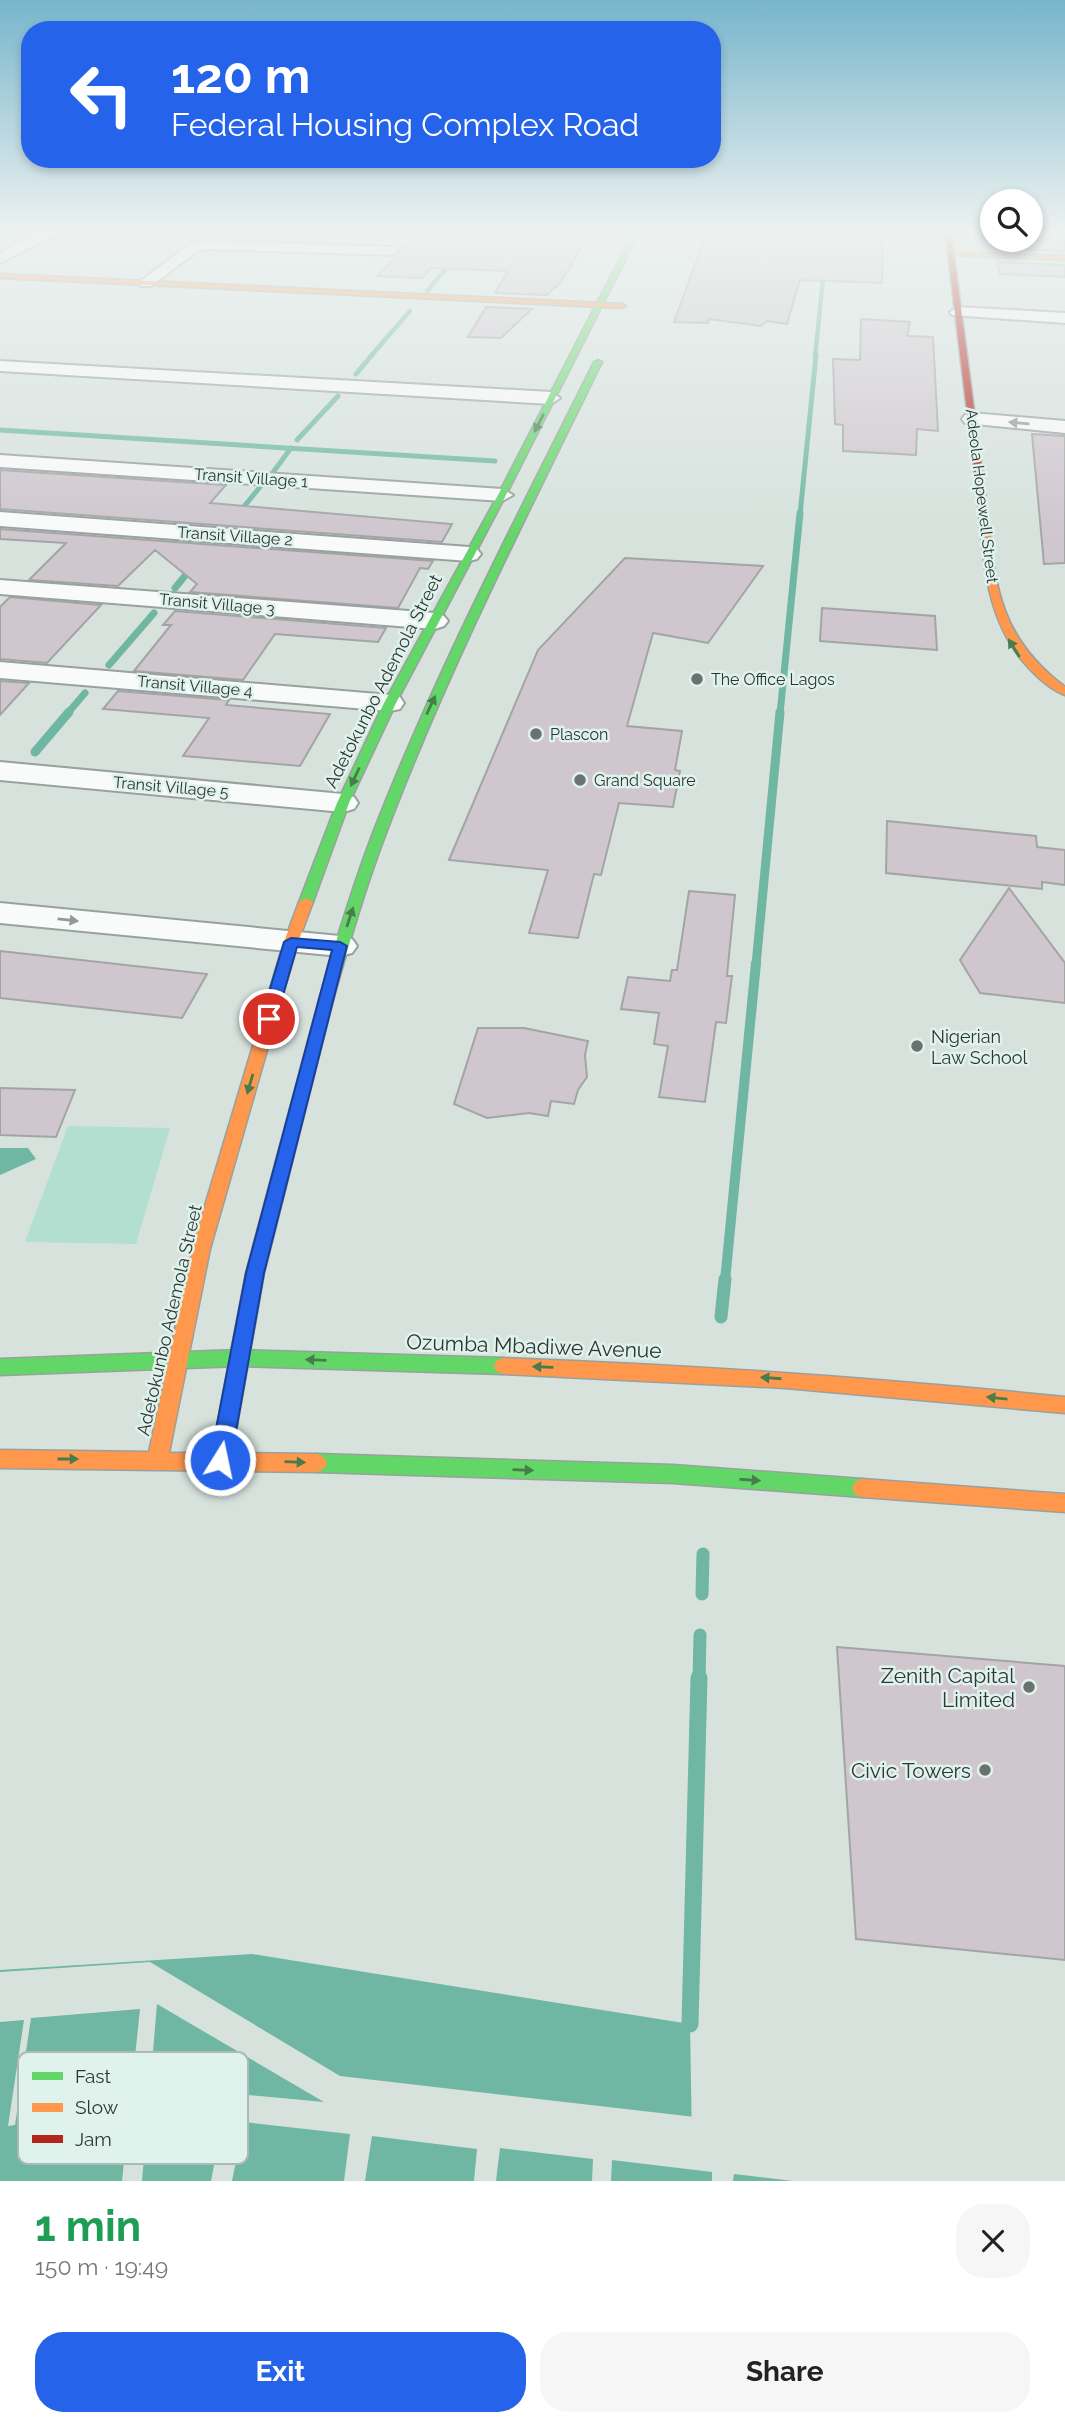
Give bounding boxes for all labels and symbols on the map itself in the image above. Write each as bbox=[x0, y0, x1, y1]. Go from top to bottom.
street label: Adeola Hopewell Street bbox=[962, 408, 1002, 585]
one-way arrow bbox=[533, 413, 544, 433]
one-way arrow bbox=[1007, 417, 1029, 428]
street label: Transit Village 1 bbox=[193, 465, 309, 491]
street label: Transit Village 2 bbox=[177, 522, 293, 550]
street label: Adetokunbo Ademola Street bbox=[320, 571, 446, 791]
street label: Transit Village 3 bbox=[159, 589, 275, 619]
one-way arrow bbox=[1008, 638, 1021, 658]
place label: The Office Lagos bbox=[711, 670, 835, 689]
street label: Transit Village 4 bbox=[136, 671, 254, 701]
marker: The Office Lagos bbox=[689, 671, 705, 687]
one-way arrow bbox=[425, 695, 437, 715]
place label: Plascon bbox=[550, 725, 608, 744]
marker: Plascon bbox=[528, 726, 544, 742]
one-way arrow bbox=[349, 767, 361, 787]
place label: Grand Square bbox=[594, 771, 696, 790]
street label: Transit Village 5 bbox=[112, 772, 230, 802]
marker: Grand Square bbox=[572, 772, 588, 788]
one-way arrow bbox=[345, 907, 356, 928]
one-way arrow bbox=[57, 915, 79, 926]
pin bbox=[239, 989, 299, 1049]
place label: Nigerian Law School bbox=[931, 1026, 1027, 1068]
marker: Nigerian Law School bbox=[909, 1038, 925, 1054]
one-way arrow bbox=[244, 1074, 254, 1095]
street label: Adetokunbo Ademola Street bbox=[132, 1202, 206, 1438]
street label: Ozumba Mbadiwe Avenue bbox=[406, 1329, 662, 1363]
one-way arrow bbox=[305, 1355, 327, 1366]
one-way arrow bbox=[532, 1362, 554, 1373]
one-way arrow bbox=[759, 1372, 781, 1383]
one-way arrow bbox=[986, 1392, 1008, 1403]
position arrow bbox=[183, 1423, 257, 1497]
one-way arrow bbox=[57, 1453, 79, 1465]
one-way arrow bbox=[285, 1457, 307, 1468]
one-way arrow bbox=[512, 1464, 534, 1475]
one-way arrow bbox=[739, 1475, 761, 1486]
place label: Zenith Capital Limited bbox=[881, 1663, 1015, 1712]
marker: Zenith Capital Limited bbox=[1021, 1679, 1037, 1695]
place label: Civic Towers bbox=[851, 1758, 971, 1783]
marker: Civic Towers bbox=[977, 1762, 993, 1778]
legend bbox=[18, 2052, 248, 2164]
text: Fast bbox=[75, 2065, 111, 2087]
text: Slow bbox=[75, 2096, 119, 2118]
text: Jam bbox=[75, 2128, 112, 2150]

